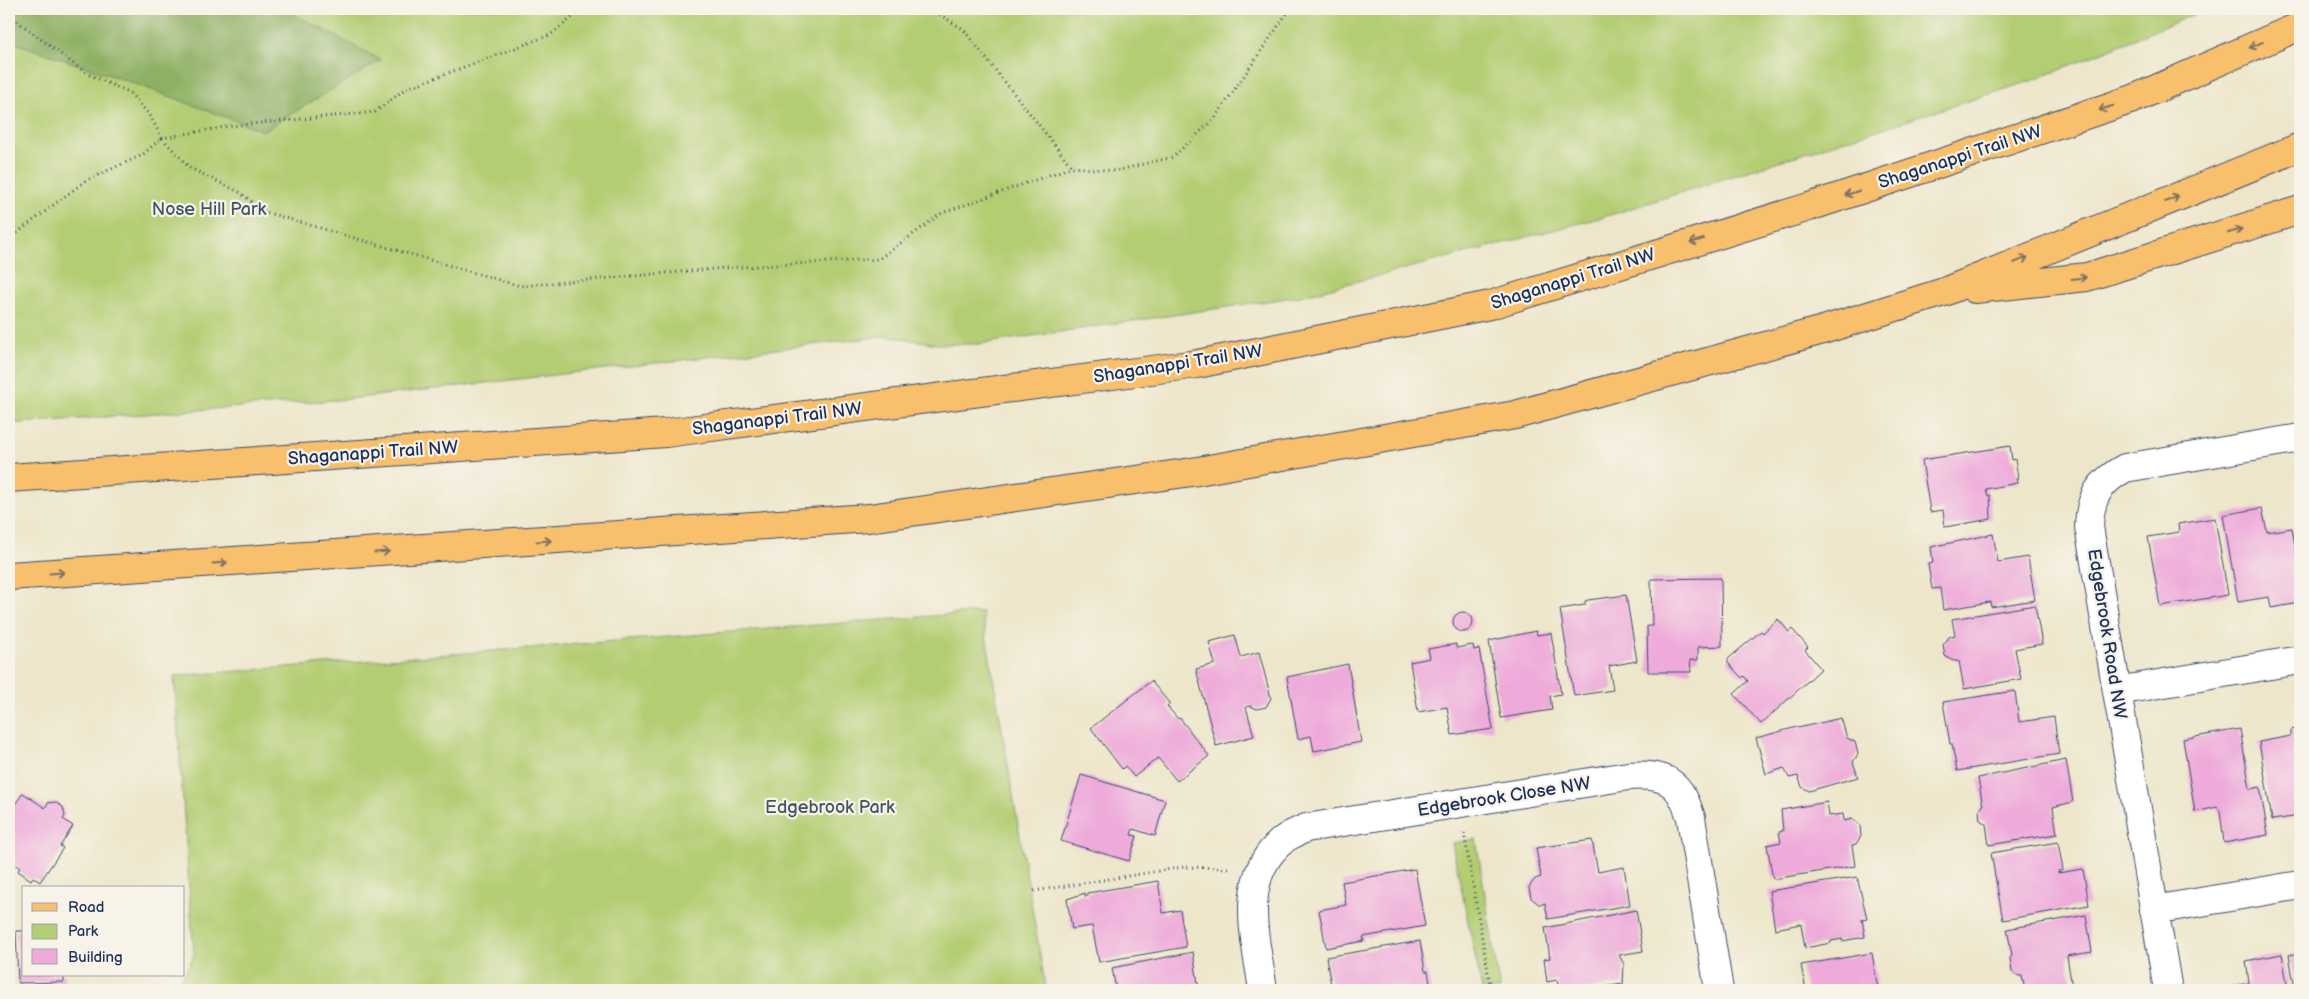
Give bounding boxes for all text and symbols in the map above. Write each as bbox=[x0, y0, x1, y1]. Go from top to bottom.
one-way arrow bbox=[2249, 41, 2264, 51]
one-way arrow bbox=[2098, 104, 2114, 113]
street label: Shaganappi Trail NW bbox=[1876, 120, 2045, 193]
one-way arrow bbox=[1844, 188, 1860, 198]
one-way arrow bbox=[2164, 194, 2179, 203]
park label: Nose Hill Park bbox=[152, 199, 266, 220]
one-way arrow bbox=[2226, 225, 2242, 235]
one-way arrow bbox=[1689, 237, 1705, 247]
street label: Shaganappi Trail NW bbox=[1488, 244, 1658, 314]
one-way arrow bbox=[2013, 255, 2028, 265]
one-way arrow bbox=[2071, 273, 2087, 283]
street label: Shaganappi Trail NW bbox=[1092, 340, 1265, 388]
street label: Shaganappi Trail NW bbox=[691, 398, 864, 440]
street label: Shaganappi Trail NW bbox=[287, 437, 460, 469]
one-way arrow bbox=[536, 537, 552, 546]
one-way arrow bbox=[373, 547, 389, 557]
street label: Edgebrook Road NW bbox=[2083, 547, 2131, 721]
one-way arrow bbox=[211, 558, 227, 567]
one-way arrow bbox=[49, 568, 65, 578]
street label: Edgebrook Close NW bbox=[1416, 773, 1593, 821]
park label: Edgebrook Park bbox=[765, 797, 895, 818]
legend bbox=[22, 886, 185, 976]
text: Road bbox=[68, 898, 104, 917]
text: Park bbox=[68, 922, 99, 941]
text: Building bbox=[68, 948, 123, 967]

